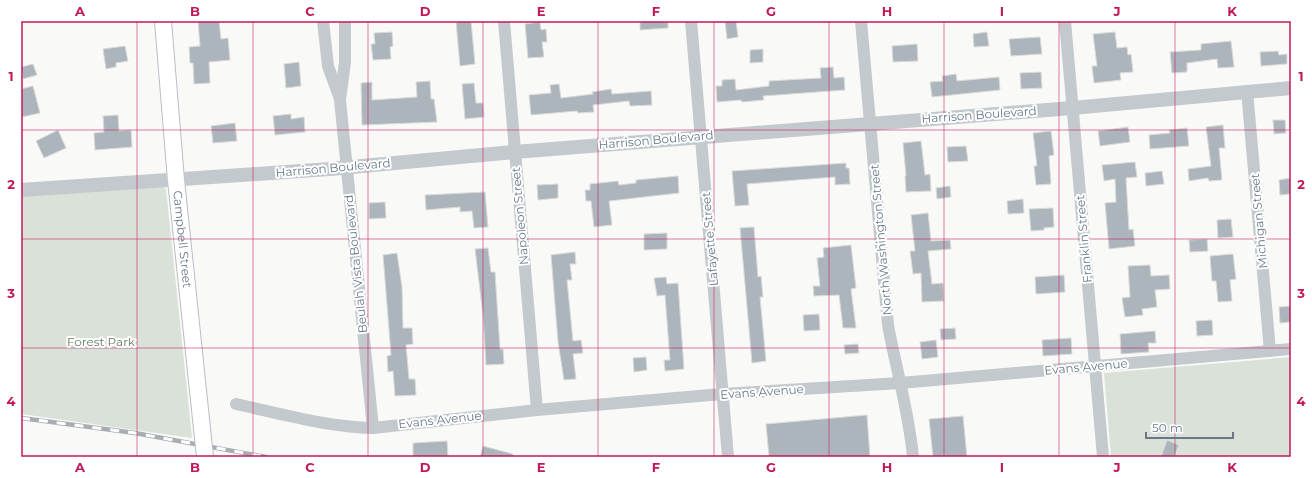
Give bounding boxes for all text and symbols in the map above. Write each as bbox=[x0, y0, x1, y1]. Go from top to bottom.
text: A bbox=[74, 3, 86, 19]
text: B bbox=[190, 3, 200, 19]
text: C bbox=[305, 3, 315, 19]
text: D bbox=[420, 3, 431, 19]
text: E bbox=[537, 3, 546, 19]
text: F bbox=[652, 3, 660, 19]
text: G bbox=[766, 3, 776, 19]
text: H bbox=[882, 3, 892, 19]
text: I bbox=[1000, 3, 1004, 19]
text: J bbox=[1112, 3, 1121, 19]
text: K bbox=[1227, 3, 1237, 19]
text: 1 bbox=[8, 68, 14, 84]
text: 1 bbox=[1298, 68, 1304, 84]
street label: Harrison Boulevard bbox=[921, 103, 1037, 126]
street label: Harrison Boulevard bbox=[598, 127, 714, 152]
street label: Harrison Boulevard bbox=[275, 155, 391, 180]
street label: North Washington Street bbox=[866, 164, 895, 316]
street label: Napoleon Street bbox=[508, 166, 531, 266]
street label: Michigan Street bbox=[1247, 173, 1270, 269]
text: 2 bbox=[7, 176, 15, 192]
text: 2 bbox=[1297, 176, 1305, 192]
street label: Campbell Street bbox=[170, 190, 195, 289]
street label: Lafayette Street bbox=[698, 191, 721, 287]
street label: Beulah Vista Boulevard bbox=[341, 194, 370, 334]
street label: Franklin Street bbox=[1072, 194, 1095, 284]
text: 3 bbox=[6, 285, 15, 301]
text: 3 bbox=[1296, 285, 1305, 301]
park label: Forest Park bbox=[67, 334, 136, 349]
street label: Evans Avenue bbox=[1044, 355, 1128, 378]
street label: Evans Avenue bbox=[720, 381, 804, 402]
text: 4 bbox=[7, 393, 16, 409]
text: 4 bbox=[1297, 393, 1306, 409]
street label: Evans Avenue bbox=[398, 408, 482, 431]
scale bar bbox=[1146, 414, 1233, 440]
text: 50 m bbox=[1152, 420, 1183, 435]
text: A bbox=[74, 459, 86, 475]
text: B bbox=[190, 459, 200, 475]
text: C bbox=[305, 459, 315, 475]
text: D bbox=[420, 459, 431, 475]
text: E bbox=[537, 459, 546, 475]
text: F bbox=[652, 459, 660, 475]
text: G bbox=[766, 459, 776, 475]
text: H bbox=[882, 459, 892, 475]
text: I bbox=[1000, 459, 1004, 475]
text: J bbox=[1112, 459, 1121, 475]
text: K bbox=[1227, 459, 1237, 475]

